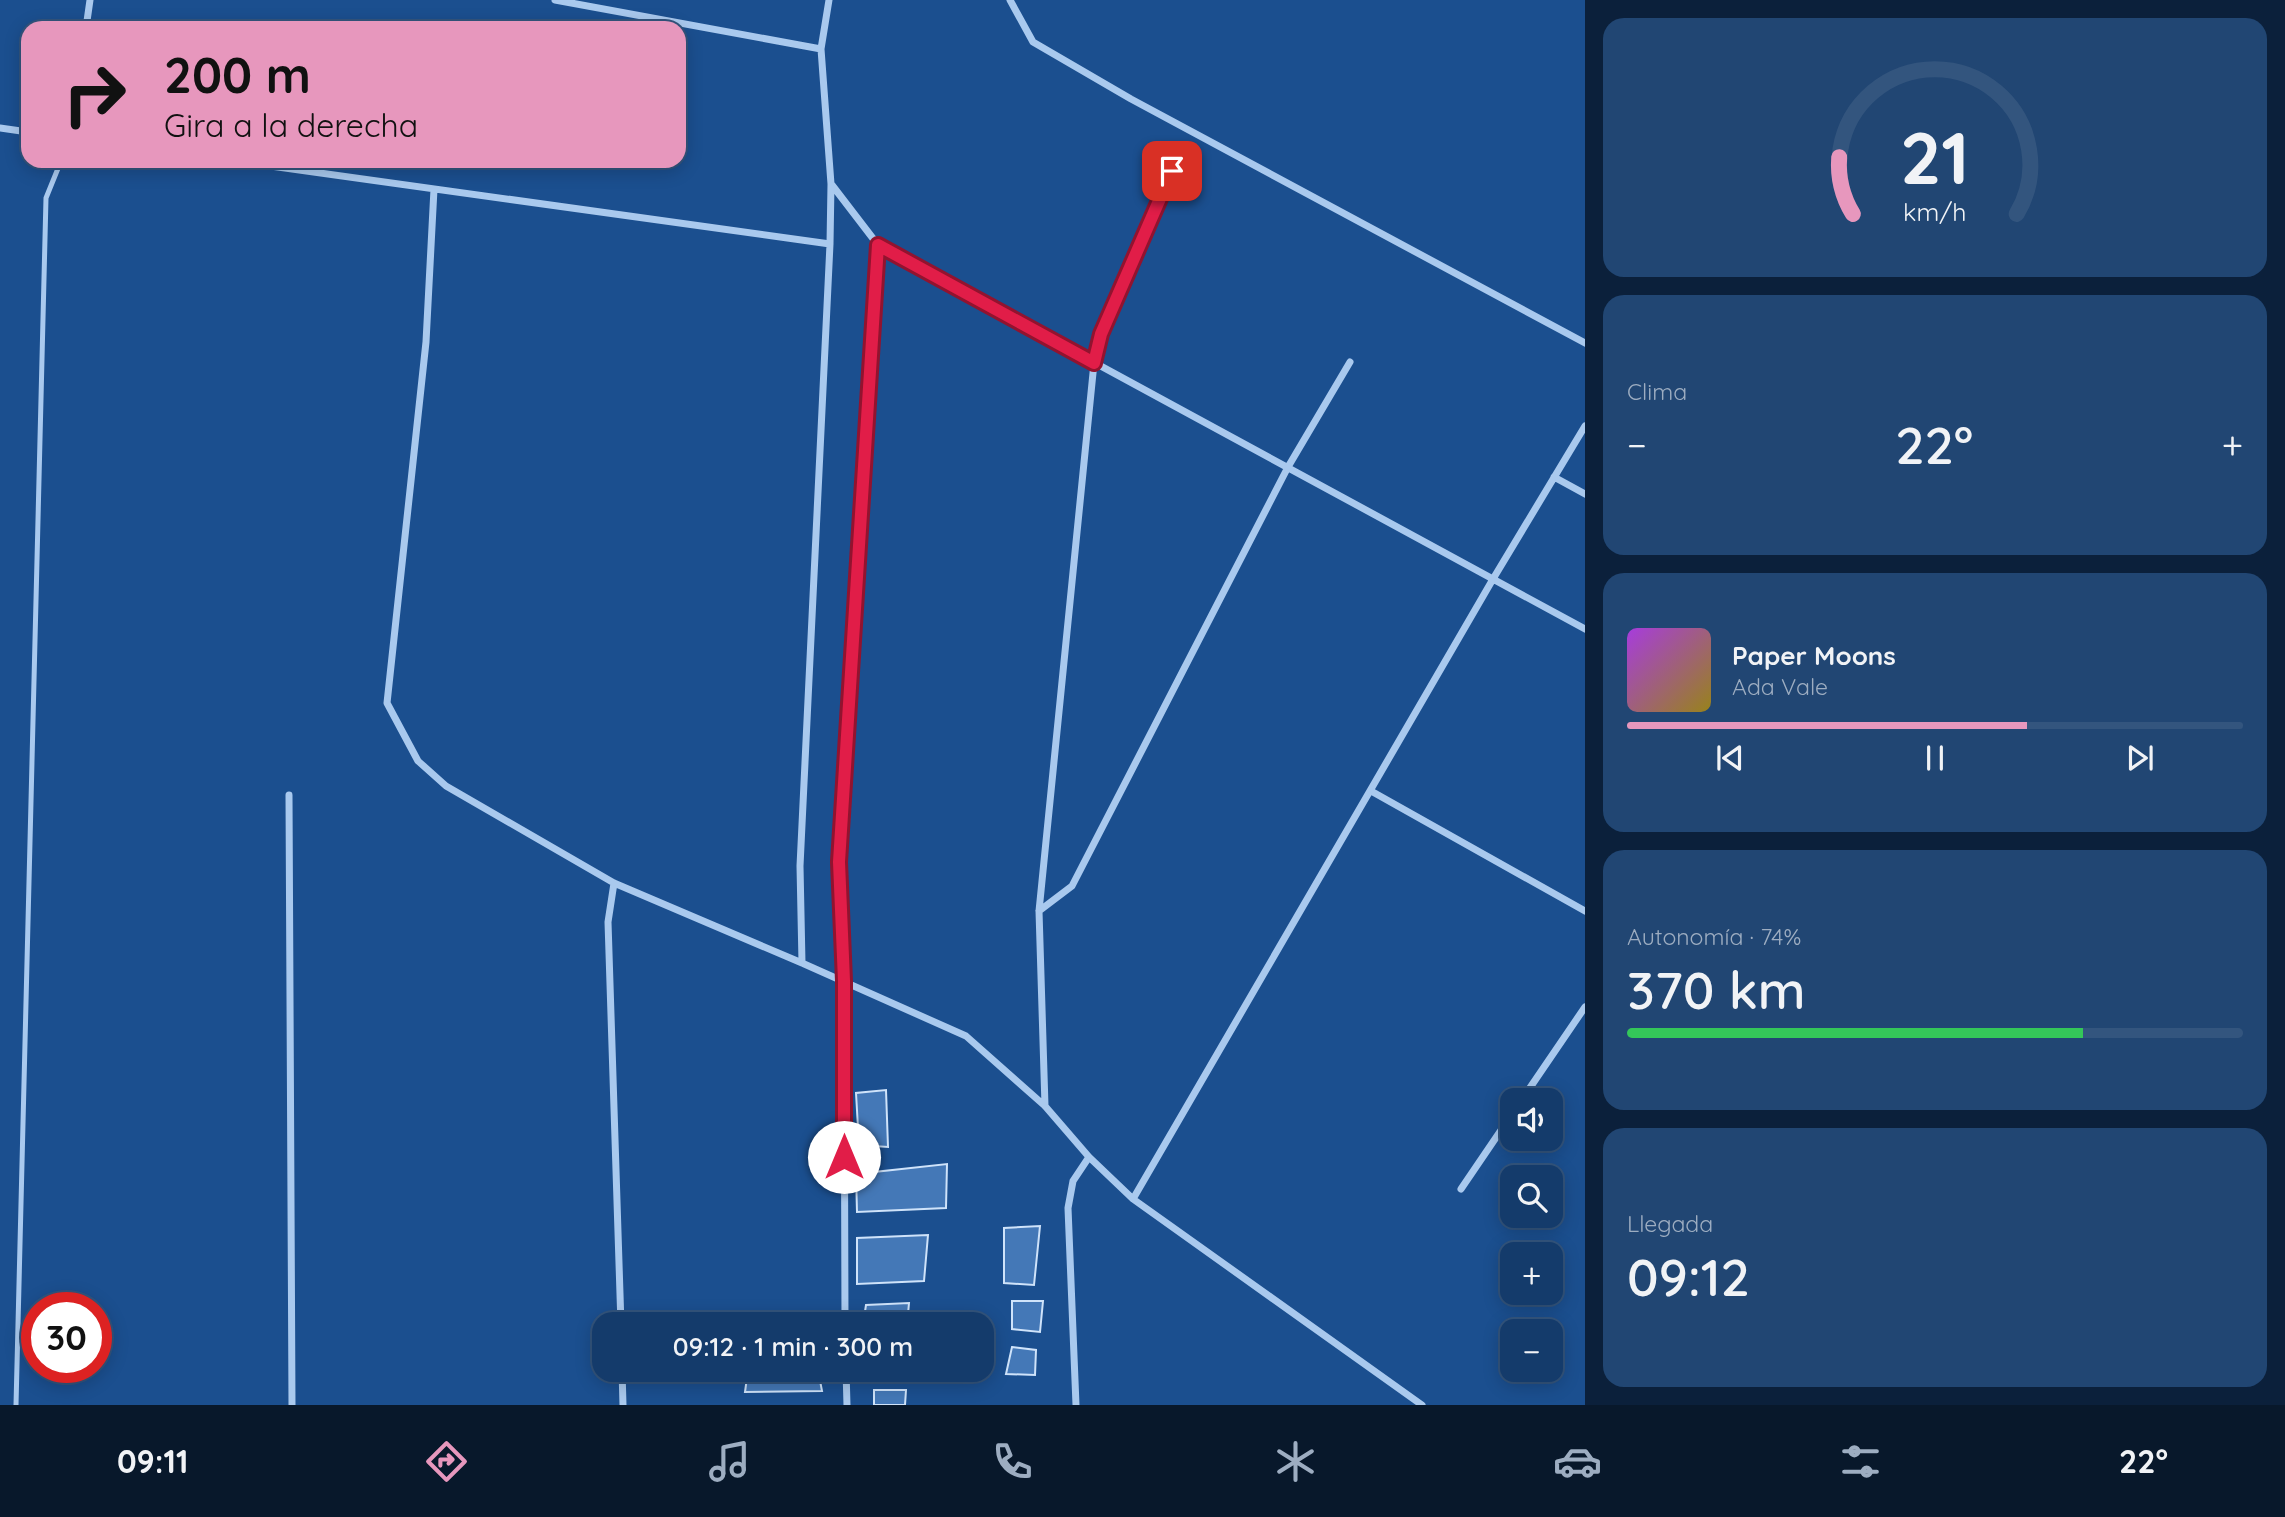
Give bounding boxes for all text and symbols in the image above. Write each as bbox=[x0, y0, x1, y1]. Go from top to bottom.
text: 200 m bbox=[164, 44, 311, 105]
icon: right bbox=[49, 49, 140, 140]
text: Gira a la derecha bbox=[164, 105, 418, 145]
text: 21 bbox=[1900, 111, 1970, 202]
pin bbox=[1142, 141, 1202, 201]
icon: arrive bbox=[1153, 152, 1191, 190]
text: km/h bbox=[1903, 196, 1967, 227]
text: Clima bbox=[1627, 377, 1687, 406]
text: 22° bbox=[1895, 412, 1973, 477]
text: − bbox=[1627, 421, 1647, 469]
text: + bbox=[2222, 421, 2243, 469]
text: Paper Moons bbox=[1732, 639, 1896, 672]
text: Ada Vale bbox=[1732, 672, 1828, 701]
icon: previous bbox=[1711, 739, 1749, 777]
icon: pause bbox=[1916, 739, 1954, 777]
icon: next bbox=[2121, 739, 2159, 777]
text: Autonomía · 74% bbox=[1627, 922, 1801, 951]
text: 370 km bbox=[1627, 957, 1806, 1022]
map controls bbox=[1500, 1088, 1563, 1382]
button: sound bbox=[1500, 1088, 1563, 1151]
position arrow bbox=[807, 1120, 881, 1194]
button: search bbox=[1500, 1165, 1563, 1228]
text: Llegada bbox=[1627, 1209, 1713, 1238]
button: + bbox=[1500, 1242, 1563, 1305]
text: 09:12 bbox=[1627, 1244, 1750, 1309]
speed limit sign: 30 bbox=[21, 1292, 112, 1383]
button: − bbox=[1500, 1319, 1563, 1382]
text: 09:12 · 1 min · 300 m bbox=[673, 1330, 913, 1363]
icon: directions bbox=[422, 1437, 471, 1486]
icon: music bbox=[705, 1437, 754, 1486]
icon: phone bbox=[988, 1437, 1037, 1486]
icon: climate bbox=[1271, 1437, 1320, 1486]
icon: car bbox=[1553, 1437, 1602, 1486]
icon: filters bbox=[1836, 1437, 1885, 1486]
text: 09:11 bbox=[117, 1441, 188, 1481]
text: 22° bbox=[2119, 1441, 2168, 1481]

